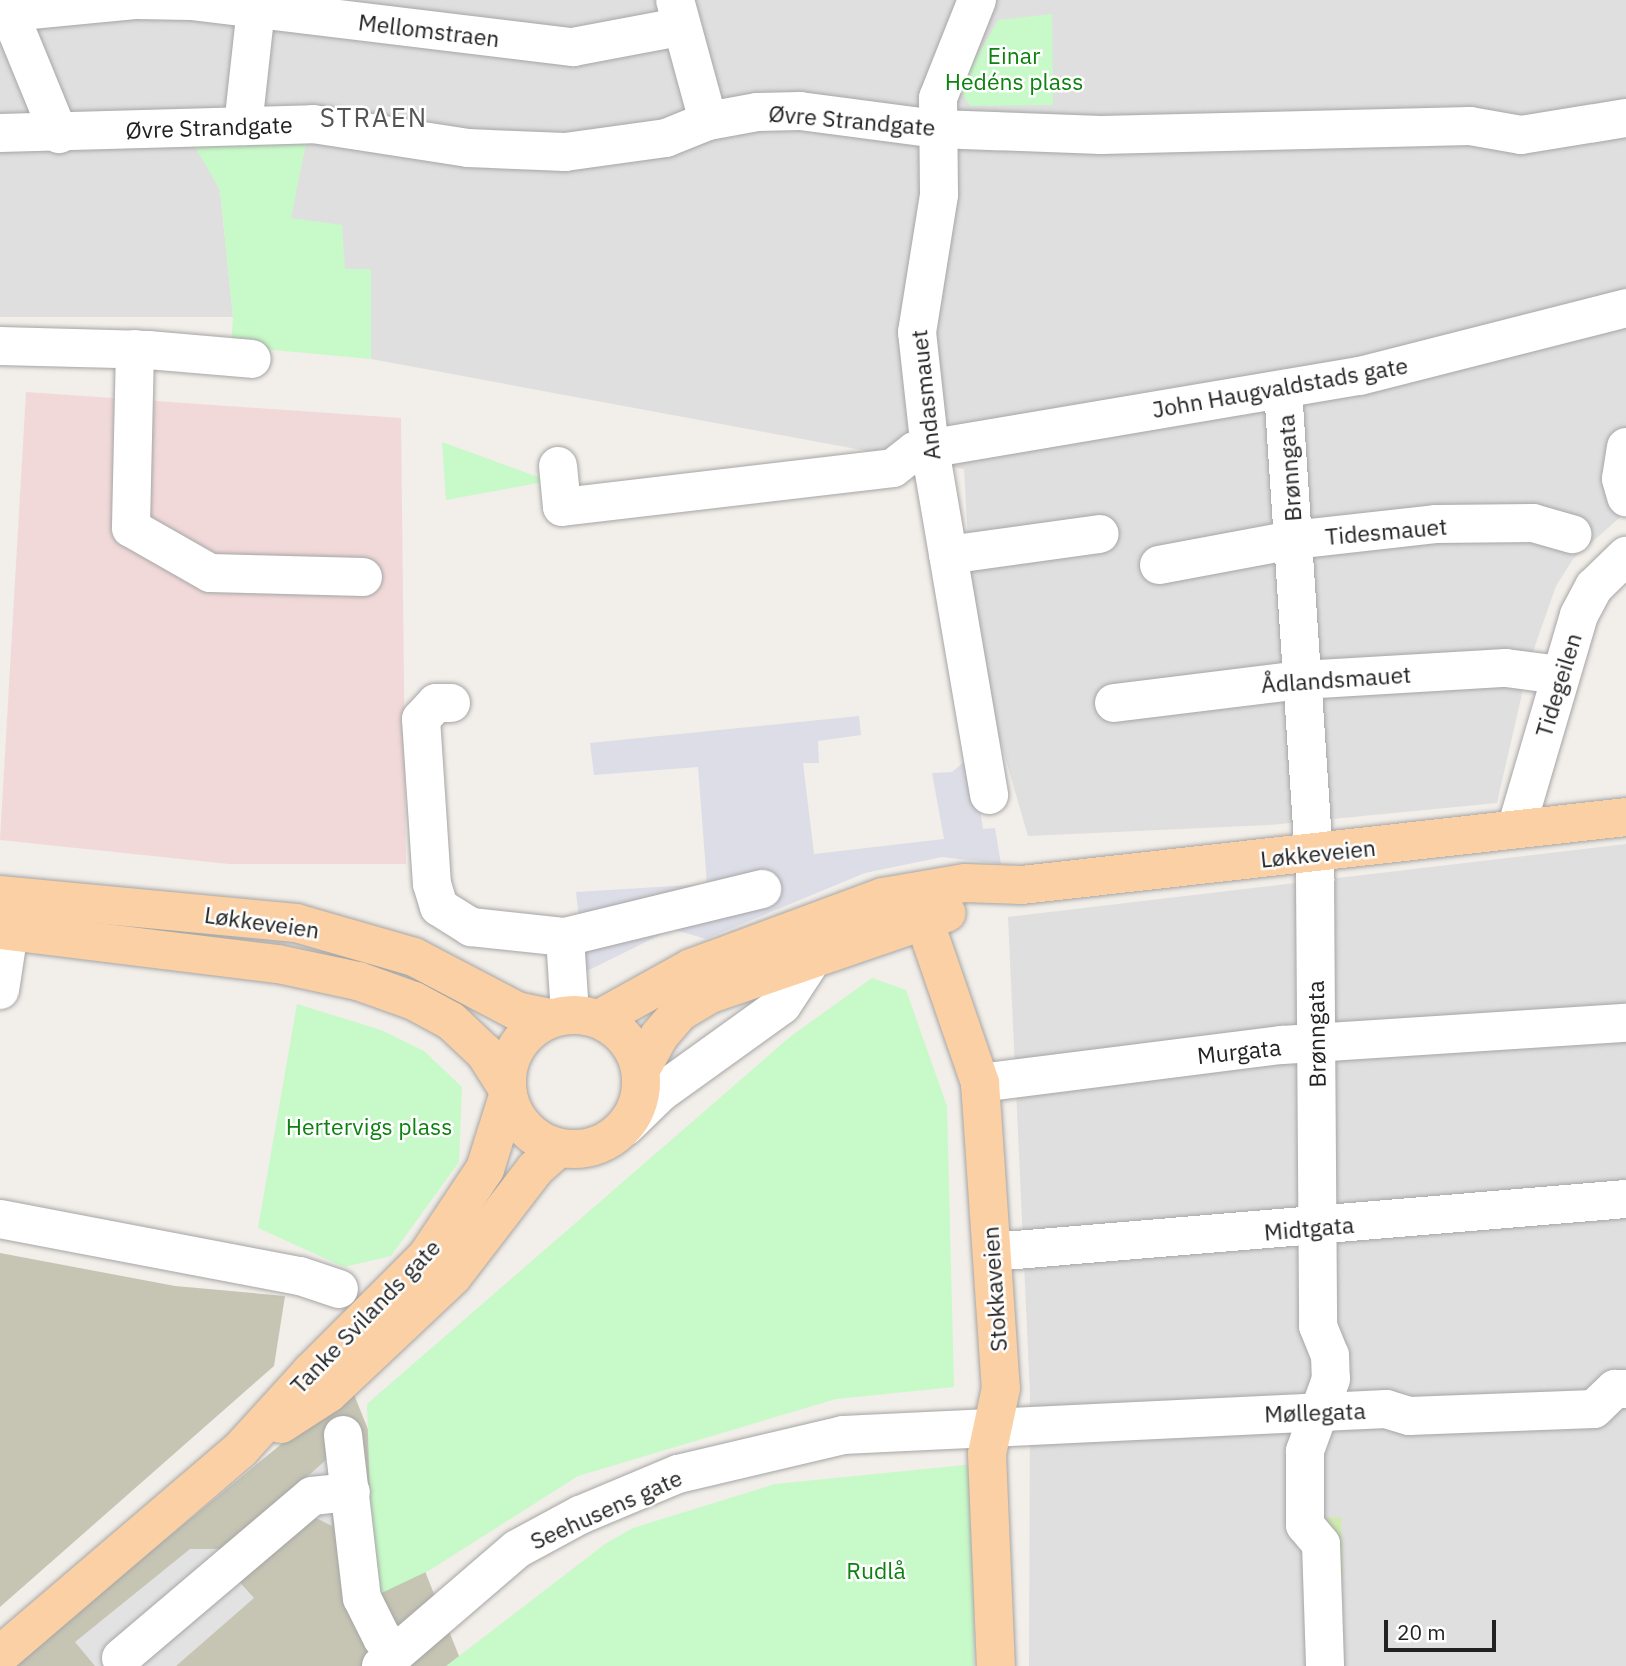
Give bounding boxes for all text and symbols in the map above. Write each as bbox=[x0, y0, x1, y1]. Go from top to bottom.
street label: Mellomstraen bbox=[357, 8, 501, 52]
park label: Einar Hedéns plass bbox=[945, 41, 1083, 95]
street label: Øvre Strandgate bbox=[767, 99, 937, 141]
district label: STRAEN bbox=[321, 102, 427, 134]
street label: Øvre Strandgate bbox=[125, 110, 293, 144]
street label: Andasmauet bbox=[904, 329, 946, 461]
street label: John Haugvaldstads gate bbox=[1150, 351, 1410, 423]
street label: Brønngata bbox=[1271, 414, 1307, 522]
street label: Tidesmauet bbox=[1324, 512, 1448, 550]
street label: Tidegeilen bbox=[1529, 630, 1587, 740]
street label: Ådlandsmauet bbox=[1260, 660, 1412, 698]
street label: Løkkeveien bbox=[1259, 833, 1377, 873]
street label: Løkkeveien bbox=[203, 900, 321, 944]
street label: Brønngata bbox=[1301, 980, 1331, 1088]
street label: Murgata bbox=[1196, 1033, 1282, 1069]
park label: Hertervigs plass bbox=[286, 1112, 452, 1140]
street label: Midtgata bbox=[1263, 1210, 1355, 1246]
street label: Stokkaveien bbox=[976, 1225, 1012, 1353]
street label: Tanke Svilands gate bbox=[284, 1233, 446, 1399]
street label: Møllegata bbox=[1264, 1396, 1366, 1428]
street label: Seehusens gate bbox=[526, 1463, 686, 1555]
park label: Rudlå bbox=[846, 1556, 906, 1584]
scale bar bbox=[1388, 1606, 1500, 1650]
text: 20 m bbox=[1397, 1618, 1446, 1646]

